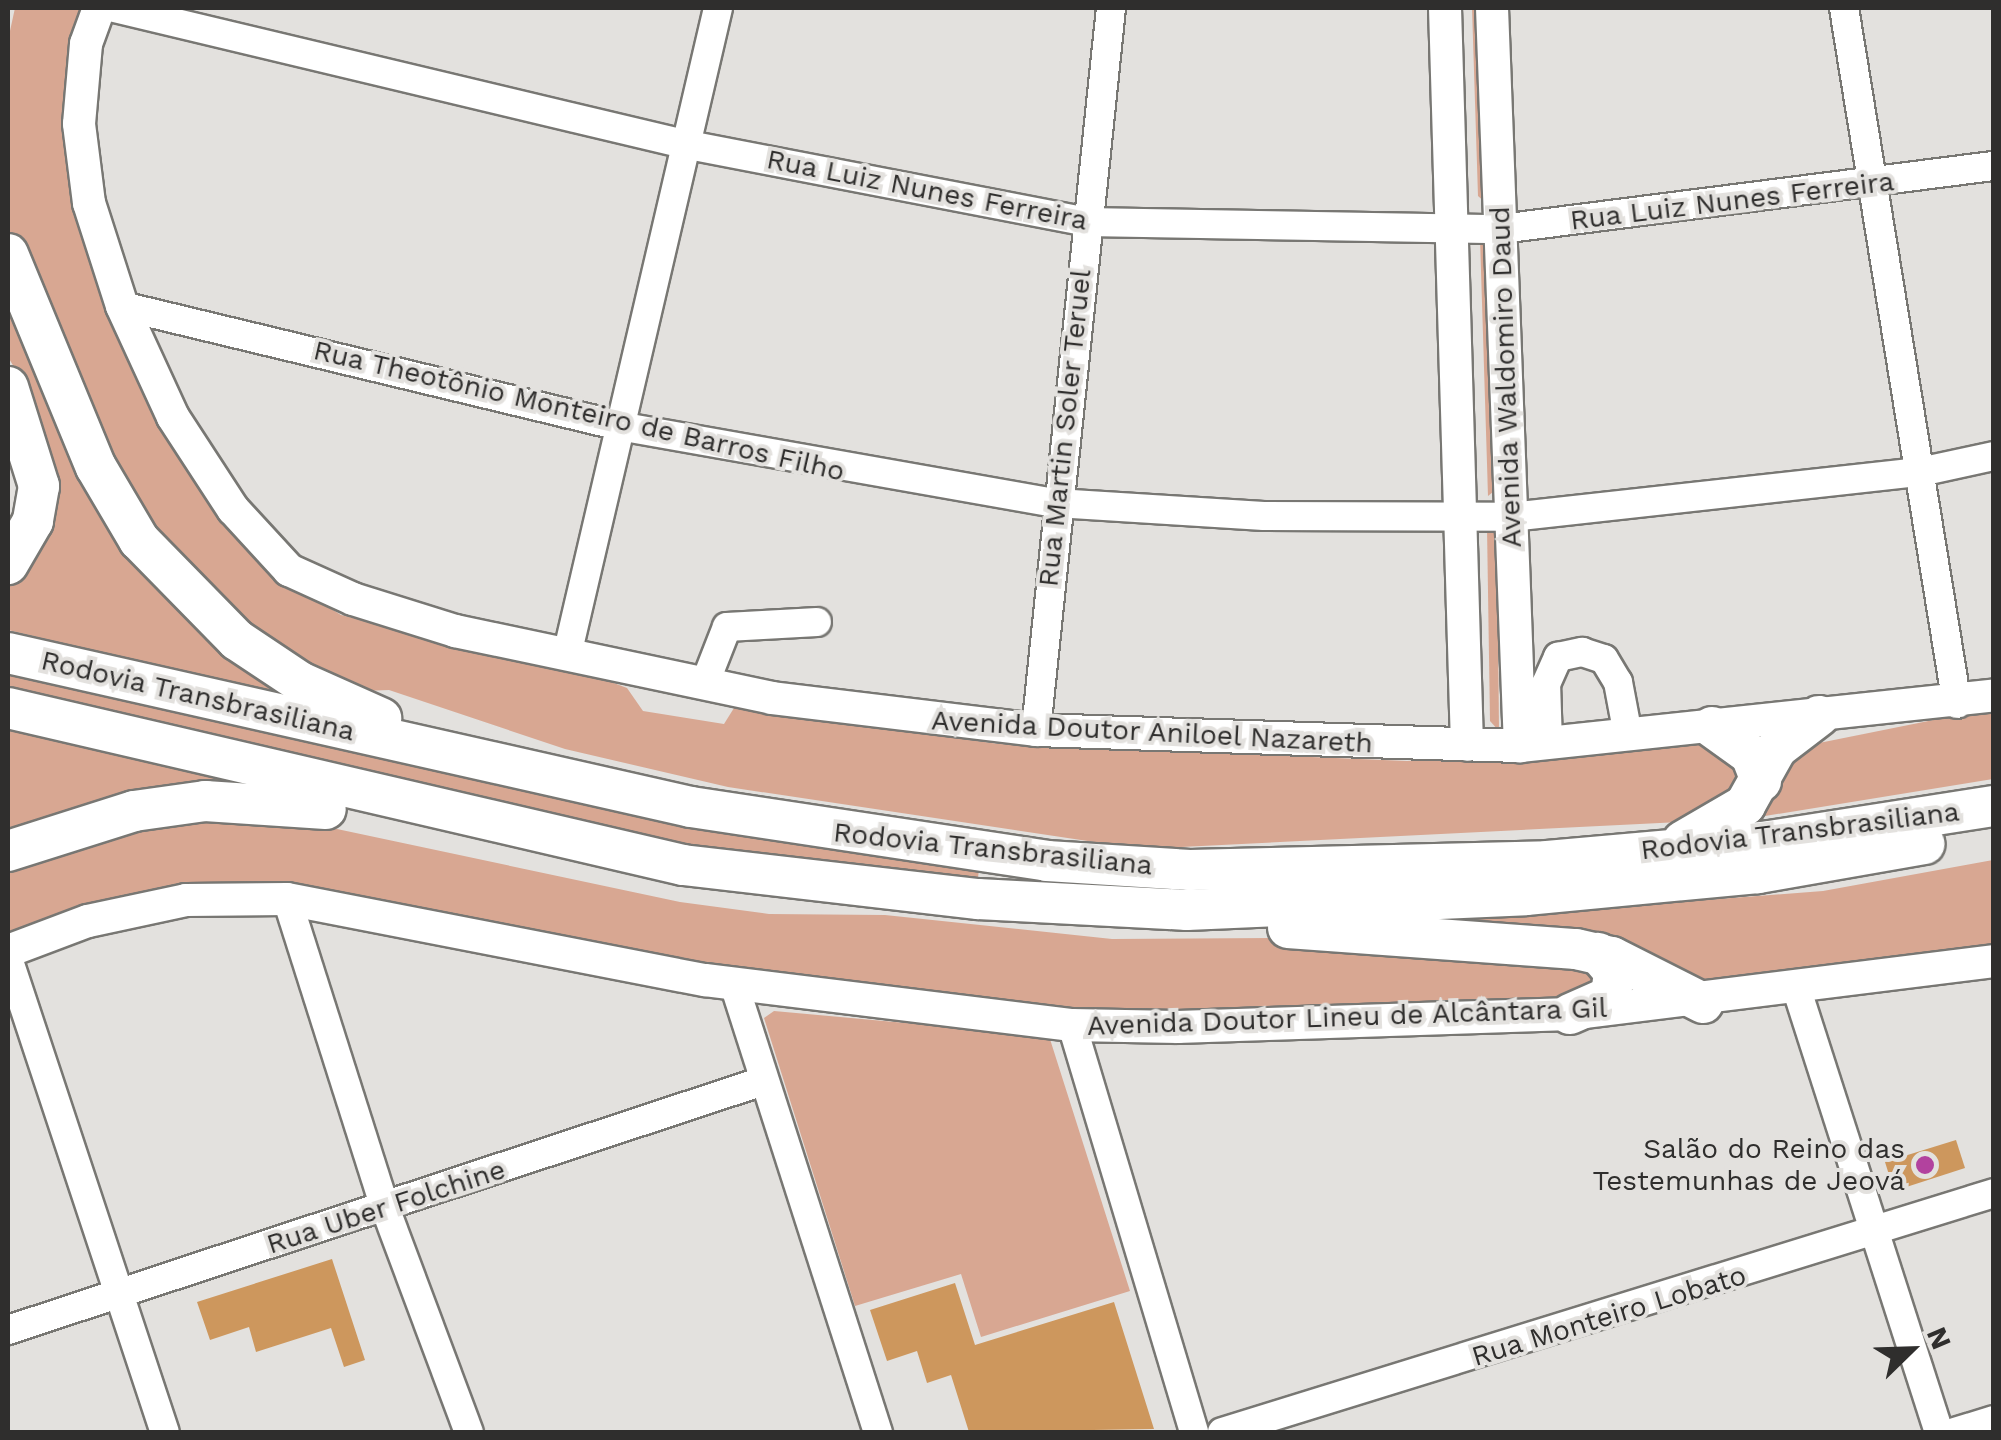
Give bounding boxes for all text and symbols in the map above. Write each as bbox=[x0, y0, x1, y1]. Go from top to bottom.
street label: Rua Luiz Nunes Ferreira bbox=[763, 142, 1091, 238]
street label: Rua Luiz Nunes Ferreira bbox=[1568, 164, 1896, 238]
street label: Avenida Waldomiro Daud bbox=[1483, 205, 1529, 549]
street label: Rua Martin Soler Teruel bbox=[1032, 267, 1098, 589]
street label: Rua Theotônio Monteiro de Barros Filho bbox=[309, 333, 849, 489]
street label: Rodovia Transbrasiliana bbox=[37, 643, 359, 749]
street label: Avenida Doutor Aniloel Nazareth bbox=[929, 704, 1375, 760]
street label: Rodovia Transbrasiliana bbox=[1638, 795, 1962, 867]
street label: Rodovia Transbrasiliana bbox=[831, 815, 1155, 883]
street label: Avenida Doutor Lineu de Alcântara Gil bbox=[1085, 991, 1609, 1043]
place label: Salão do Reino das Testemunhas de Jeová bbox=[1592, 1132, 1905, 1198]
street label: Rua Uber Folchine bbox=[262, 1152, 510, 1262]
marker: Salão do Reino das Testemunhas de Jeová bbox=[1914, 1154, 1936, 1176]
street label: Rua Monteiro Lobato bbox=[1467, 1258, 1751, 1374]
north arrow bbox=[1861, 1300, 1961, 1400]
text: N bbox=[1920, 1322, 1958, 1354]

